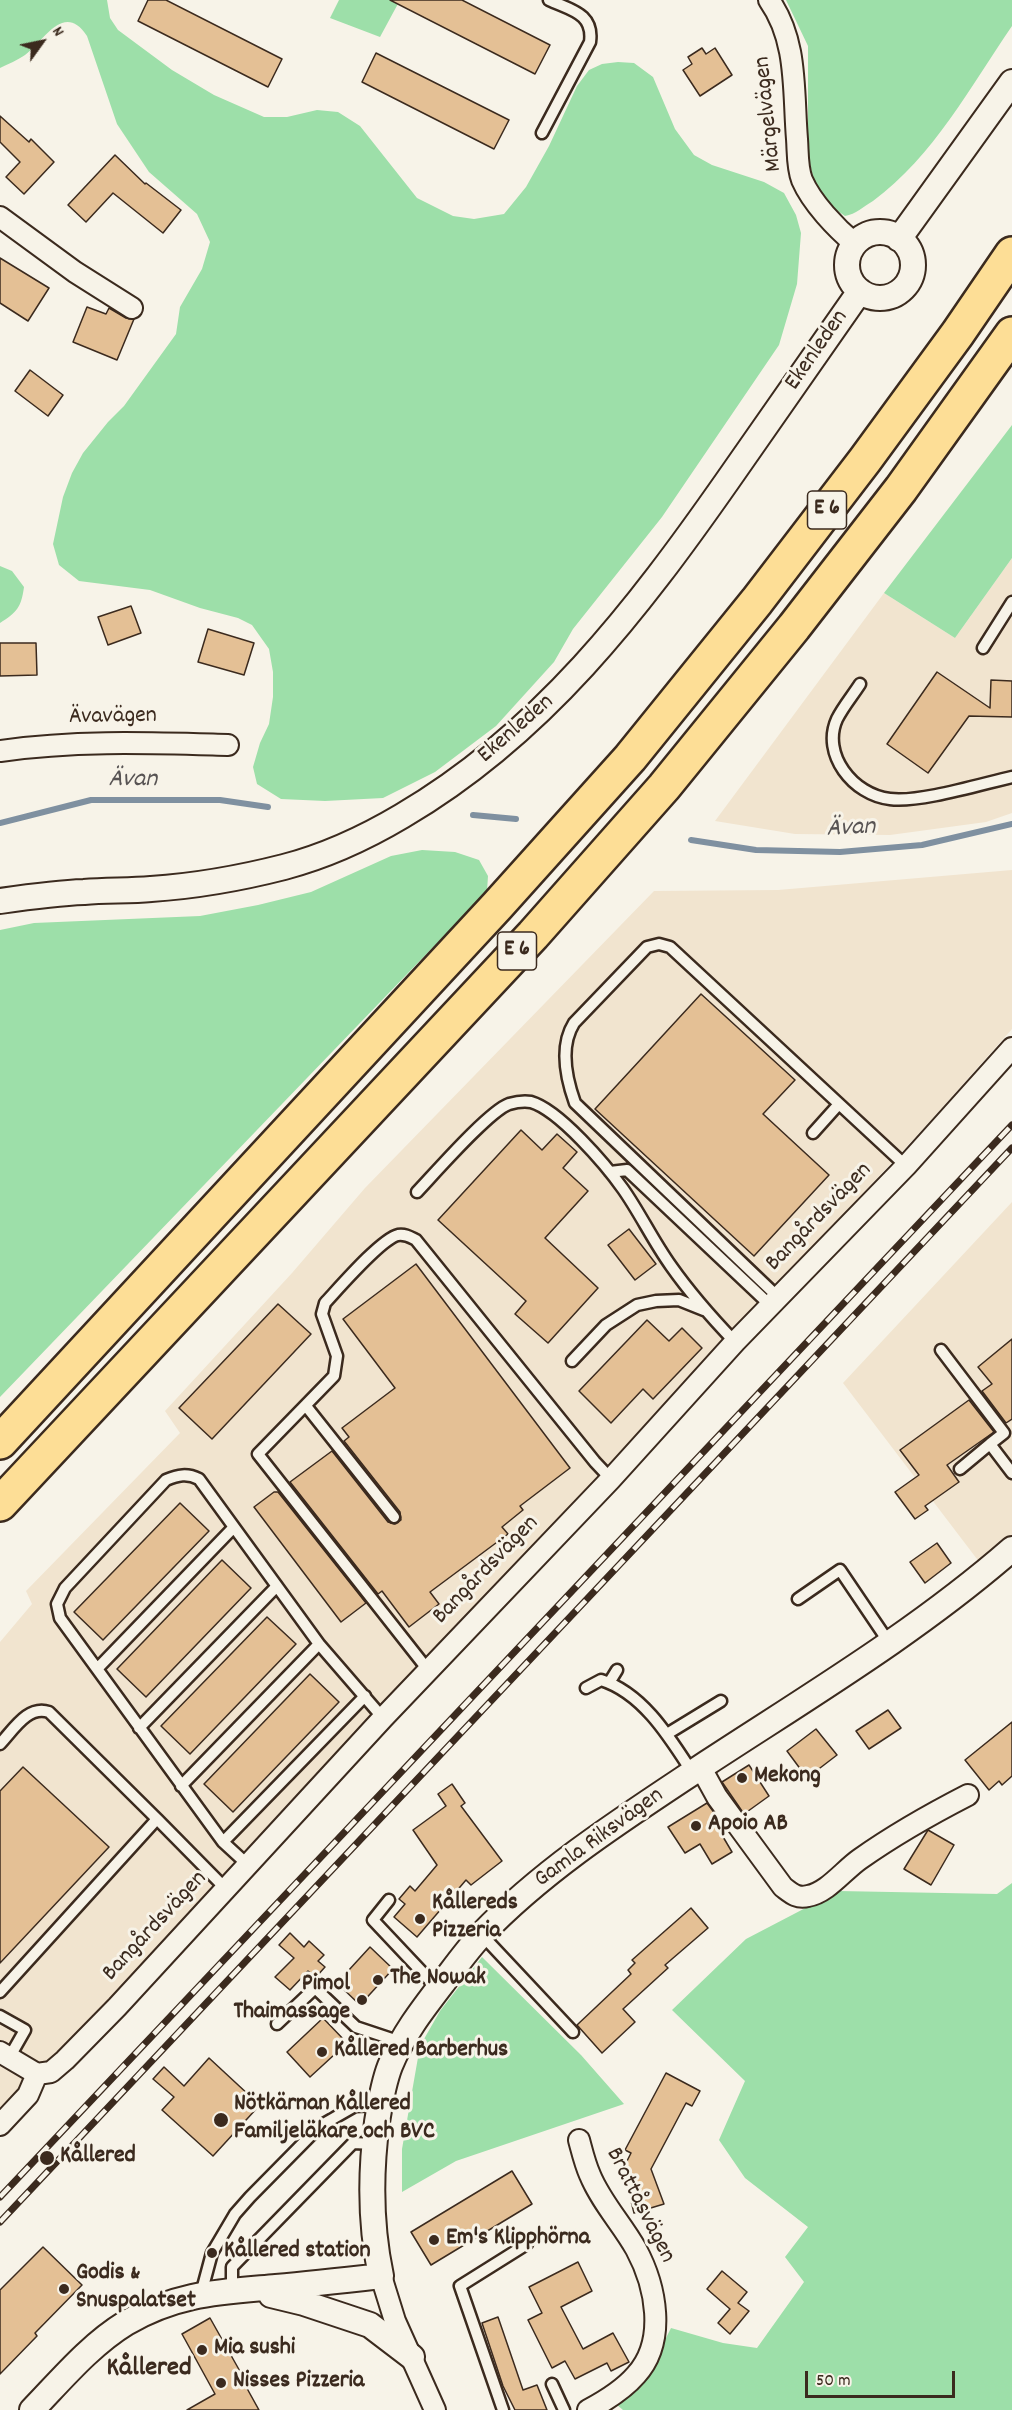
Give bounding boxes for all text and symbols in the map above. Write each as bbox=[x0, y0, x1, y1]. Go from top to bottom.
north arrow bbox=[12, 12, 72, 72]
text: N bbox=[46, 22, 69, 42]
street label: Märgelvägen bbox=[750, 55, 790, 173]
street label: Ekenleden bbox=[780, 305, 856, 397]
road number: E 6 bbox=[808, 491, 846, 529]
street label: Ekenleden bbox=[473, 689, 561, 771]
street label: Ävavägen bbox=[69, 703, 157, 733]
water label: Ävan bbox=[109, 765, 157, 797]
water label: Ävan bbox=[826, 813, 876, 847]
road number: E 6 bbox=[498, 932, 536, 970]
street label: Bangårdsvägen bbox=[761, 1157, 879, 1279]
street label: Bangårdsvägen bbox=[428, 1510, 546, 1632]
place label: Mekong bbox=[754, 1764, 821, 1792]
marker: Mekong bbox=[735, 1771, 749, 1785]
street label: Gamla Riksvägen bbox=[530, 1783, 670, 1895]
place label: Apoio AB bbox=[708, 1812, 788, 1840]
marker: Apoio AB bbox=[689, 1819, 703, 1833]
street label: Bangårdsvägen bbox=[98, 1866, 214, 1988]
place label: Kållereds Pizzeria bbox=[432, 1891, 518, 1947]
marker: Kållereds Pizzeria bbox=[413, 1912, 427, 1926]
place label: The Nowak bbox=[390, 1966, 486, 1994]
place label: Pimol Thaimassage bbox=[233, 1972, 350, 2028]
marker: The Nowak bbox=[371, 1973, 385, 1987]
marker: Pimol Thaimassage bbox=[355, 1993, 369, 2007]
place label: Kållered Barberhus bbox=[334, 2038, 508, 2066]
marker: Kållered Barberhus bbox=[315, 2045, 329, 2059]
place label: Nötkärnan Kållered Familjeläkare och BVC bbox=[234, 2092, 435, 2148]
marker: Nötkärnan Kållered Familjeläkare och BVC bbox=[212, 2111, 230, 2129]
place label: Kållered bbox=[60, 2144, 136, 2172]
street label: Brattåsvägen bbox=[598, 2144, 680, 2268]
marker: Kållered bbox=[38, 2149, 56, 2167]
place label: Em's Klipphörna bbox=[446, 2226, 590, 2254]
marker: Em's Klipphörna bbox=[427, 2233, 441, 2247]
place label: Kållered station bbox=[224, 2239, 370, 2267]
marker: Kållered station bbox=[205, 2246, 219, 2260]
place label: Godis & Snuspalatset bbox=[76, 2261, 196, 2317]
marker: Godis & Snuspalatset bbox=[57, 2282, 71, 2296]
place label: Mia sushi bbox=[214, 2336, 295, 2364]
marker: Mia sushi bbox=[195, 2343, 209, 2357]
district label: Kållered bbox=[106, 2354, 192, 2386]
scale bar bbox=[808, 2359, 958, 2397]
place label: Nisses Pizzeria bbox=[233, 2369, 364, 2397]
text: 50 m bbox=[816, 2369, 851, 2394]
marker: Nisses Pizzeria bbox=[214, 2376, 228, 2390]

